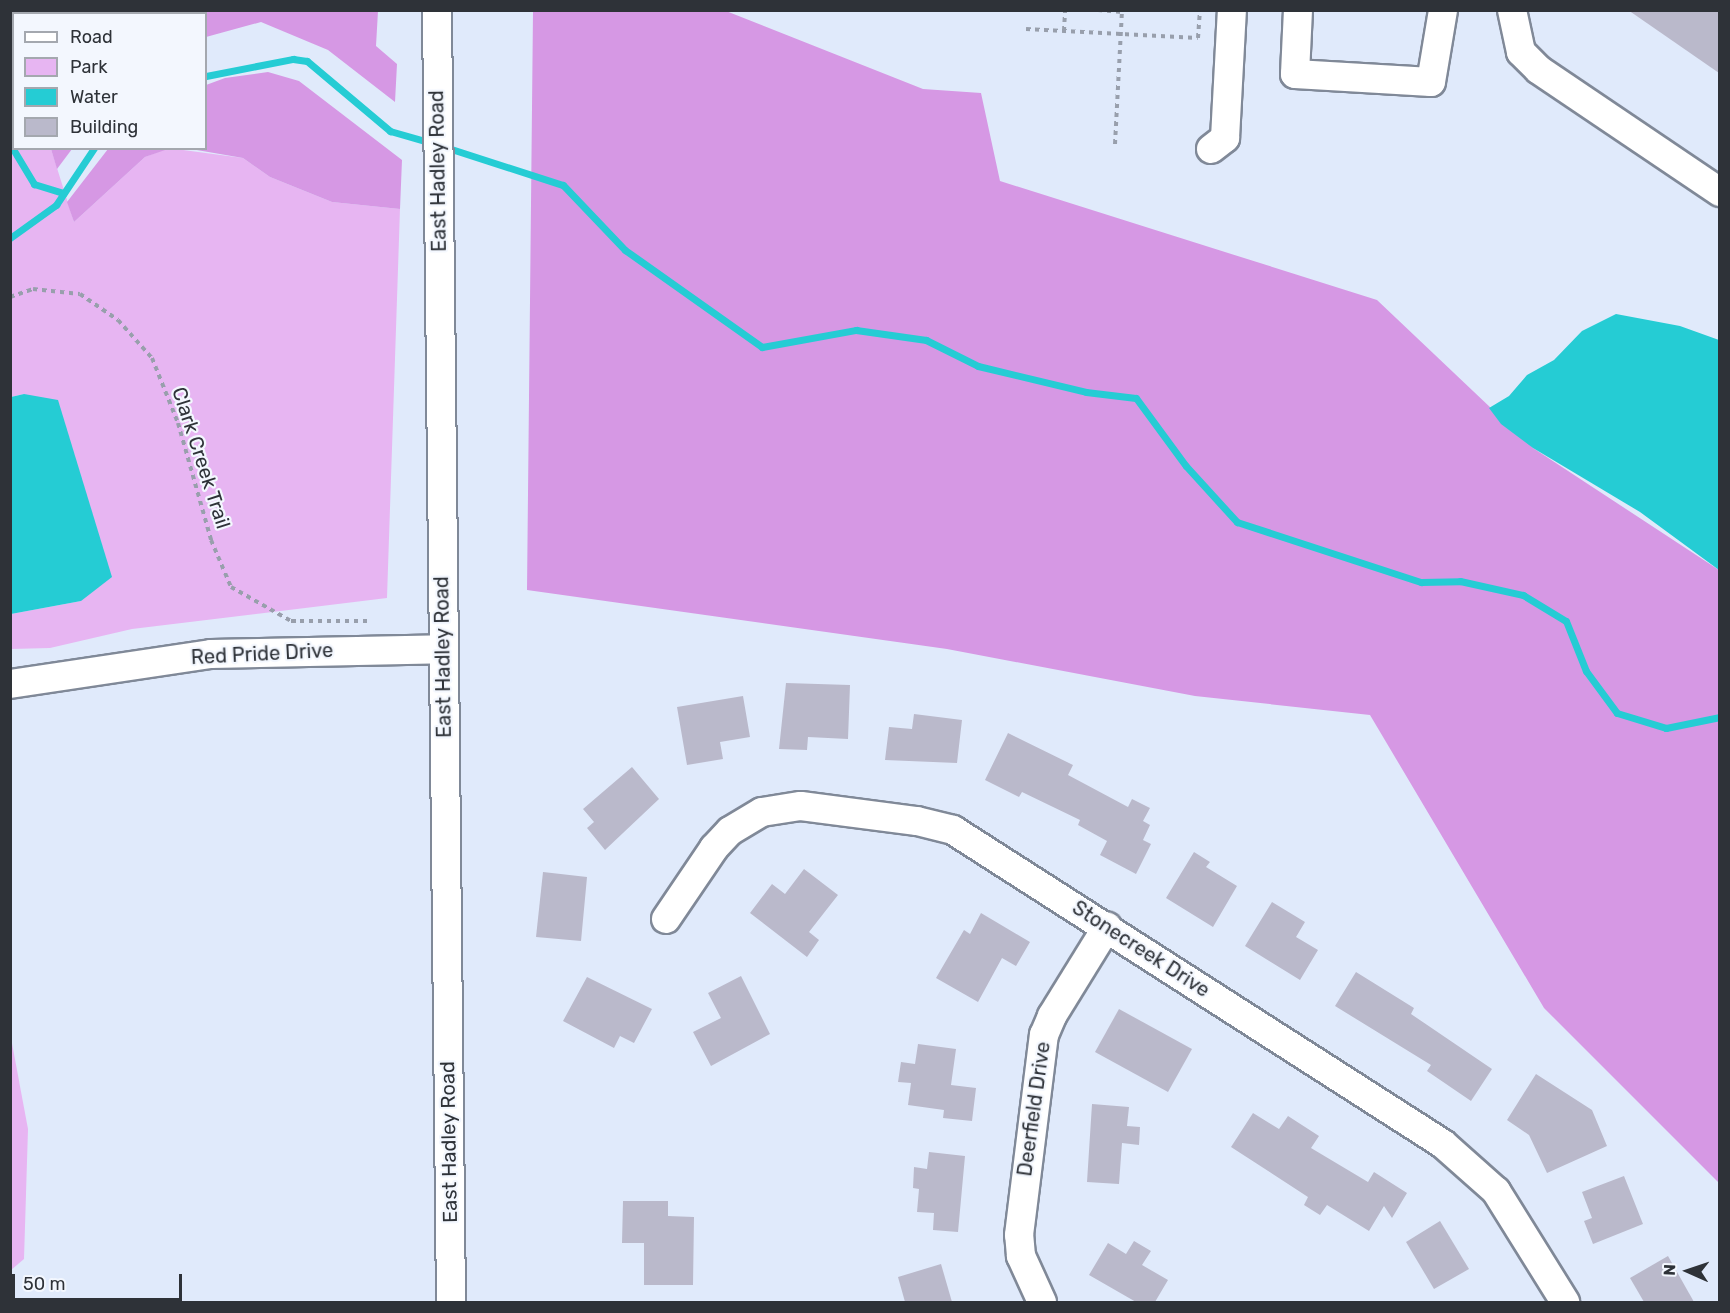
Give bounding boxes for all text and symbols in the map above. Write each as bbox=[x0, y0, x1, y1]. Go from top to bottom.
legend bbox=[12, 12, 207, 150]
text: Road bbox=[70, 26, 113, 48]
text: Park bbox=[70, 56, 107, 78]
text: Water bbox=[70, 86, 118, 108]
street label: East Hadley Road bbox=[425, 90, 451, 252]
text: Building bbox=[70, 116, 138, 138]
street label: Clark Creek Trail bbox=[167, 384, 235, 532]
street label: East Hadley Road bbox=[430, 576, 456, 738]
street label: Red Pride Drive bbox=[190, 638, 334, 670]
street label: Stonecreek Drive bbox=[1068, 896, 1214, 1002]
street label: Deerfield Drive bbox=[1013, 1040, 1055, 1178]
street label: East Hadley Road bbox=[436, 1061, 462, 1223]
north arrow bbox=[1658, 1241, 1718, 1301]
scale bar bbox=[15, 1262, 184, 1300]
text: N bbox=[1660, 1264, 1679, 1276]
text: 50 m bbox=[23, 1273, 66, 1295]

